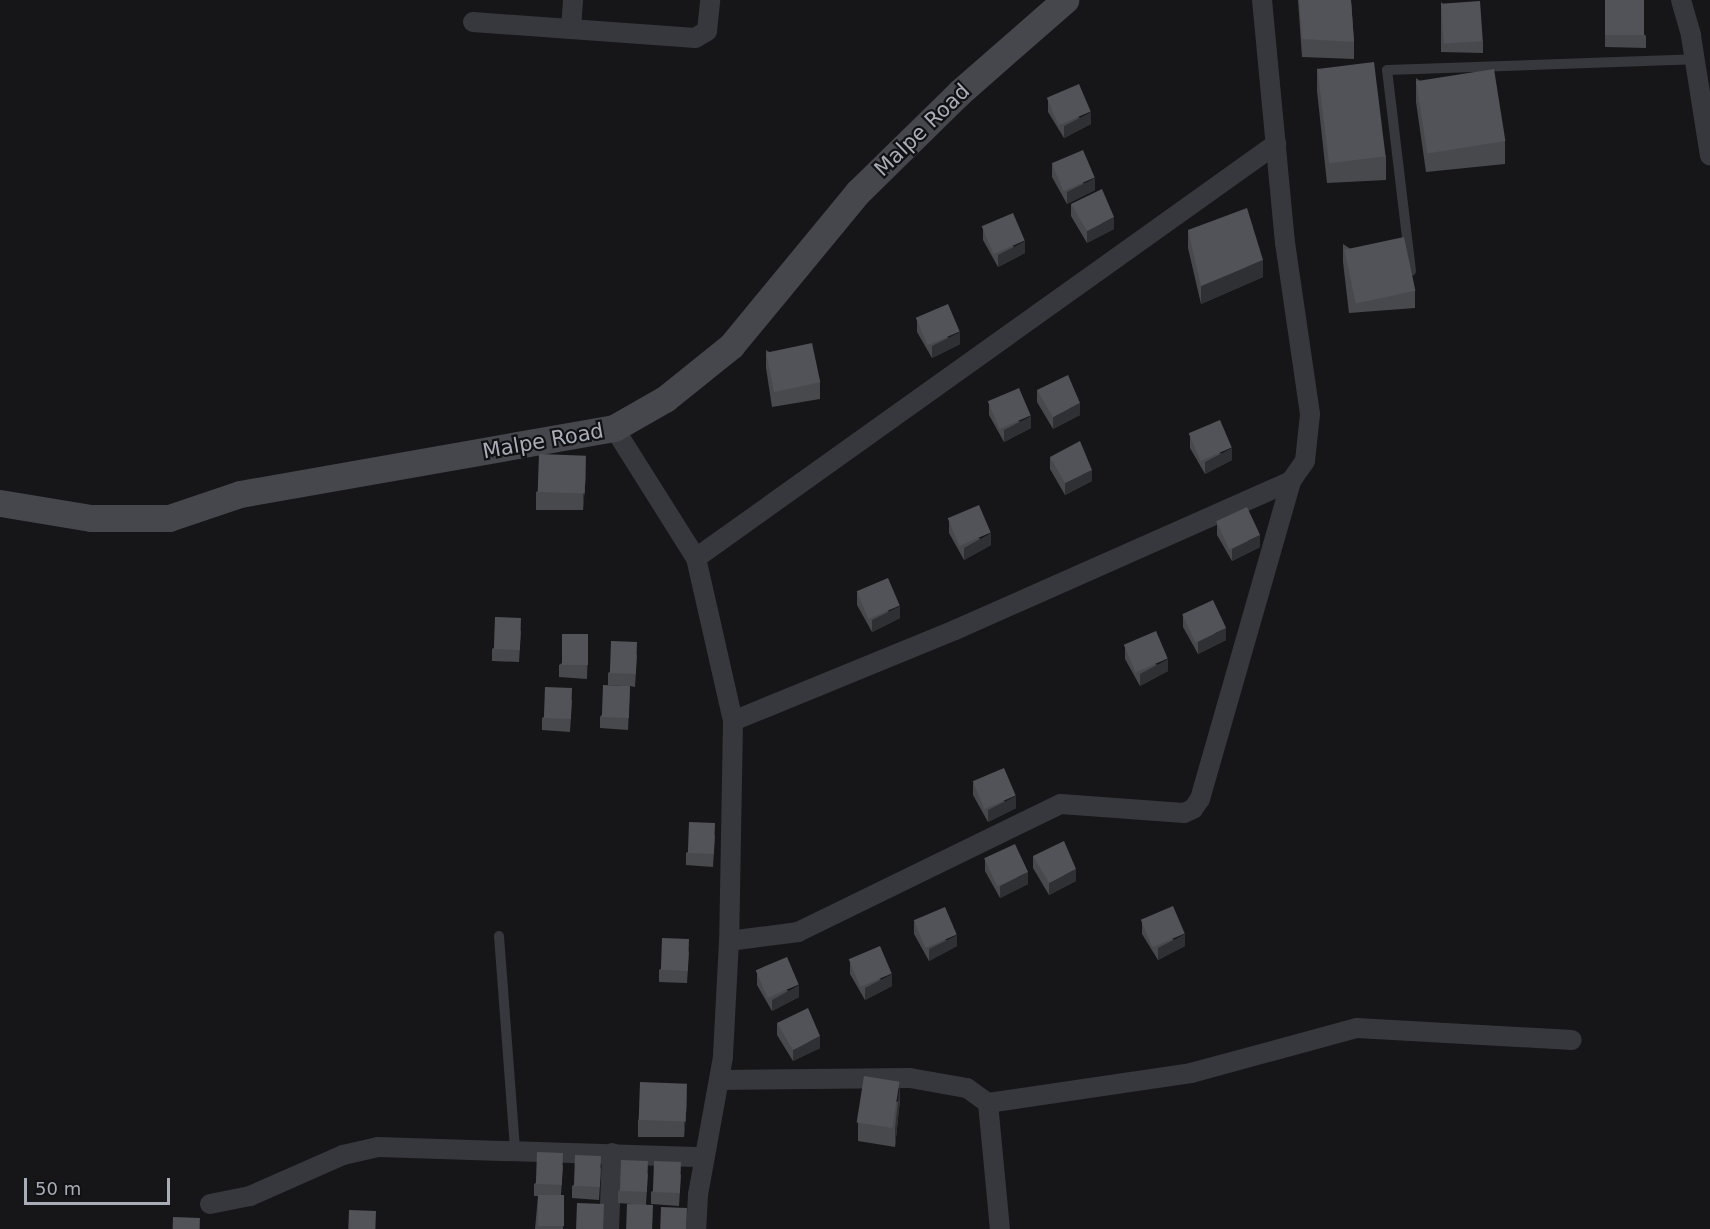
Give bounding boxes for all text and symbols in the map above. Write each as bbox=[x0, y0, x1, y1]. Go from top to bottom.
street label: Malpe Road bbox=[869, 78, 975, 182]
street label: Malpe Road bbox=[481, 418, 605, 464]
scale bar bbox=[27, 1166, 172, 1204]
text: 50 m bbox=[35, 1178, 81, 1199]

